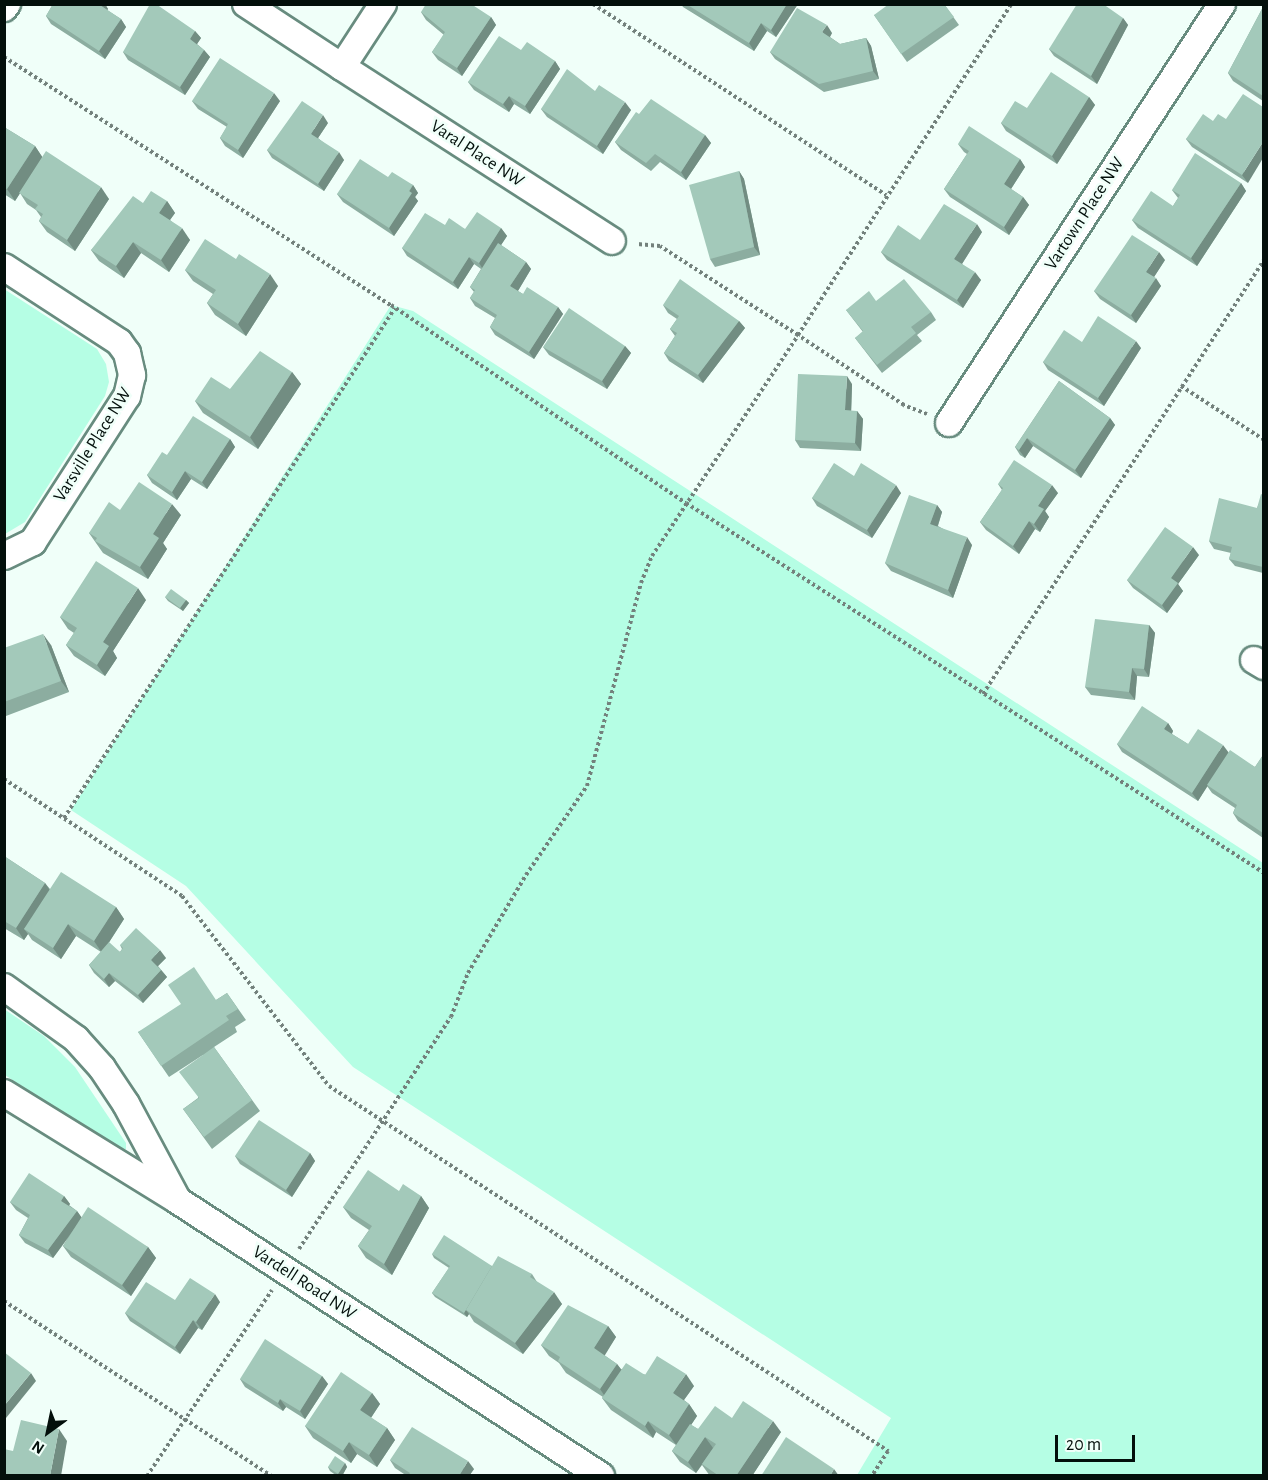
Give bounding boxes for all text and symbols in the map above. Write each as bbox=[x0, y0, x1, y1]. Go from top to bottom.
street label: Varal Place NW bbox=[426, 116, 528, 192]
street label: Vartown Place NW bbox=[1041, 154, 1129, 274]
street label: Varsville Place NW bbox=[49, 384, 137, 506]
street label: Vardell Road NW bbox=[248, 1241, 360, 1325]
north arrow bbox=[18, 1402, 78, 1462]
scale bar bbox=[1058, 1423, 1138, 1461]
text: 20 m bbox=[1066, 1436, 1101, 1454]
text: N bbox=[29, 1437, 47, 1457]

